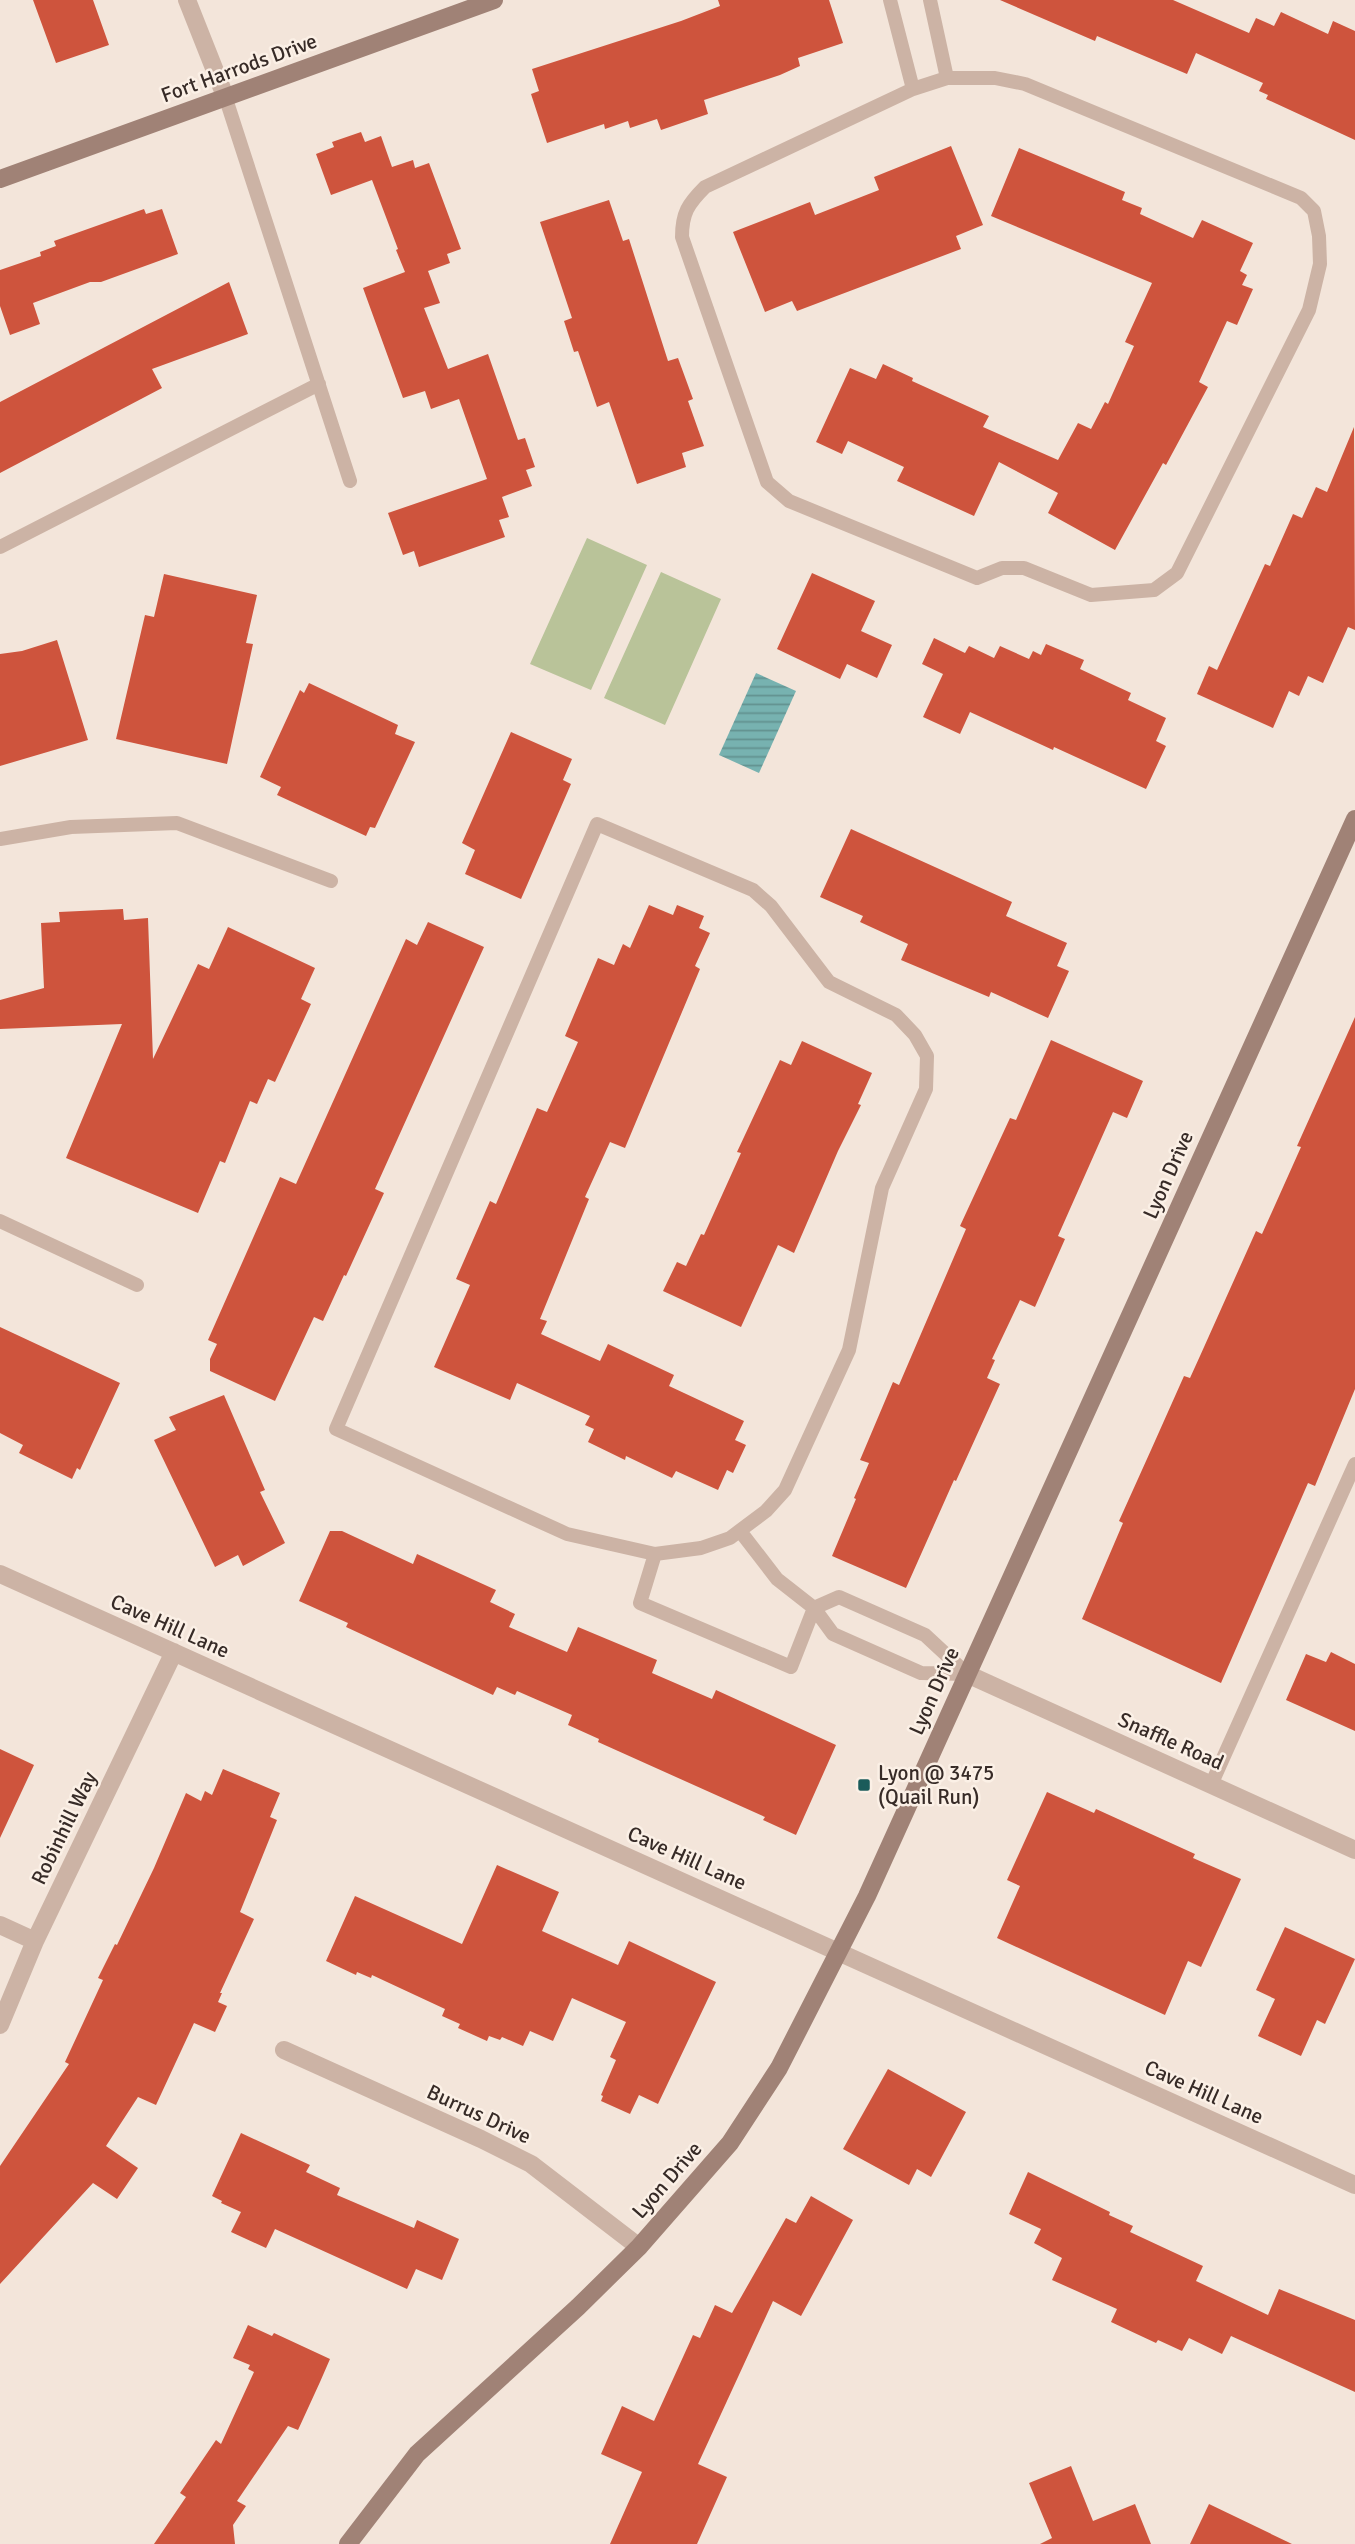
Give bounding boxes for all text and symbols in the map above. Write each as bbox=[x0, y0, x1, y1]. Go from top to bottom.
street label: Fort Harrods Drive bbox=[157, 28, 321, 108]
street label: Lyon Drive bbox=[1137, 1127, 1199, 1223]
street label: Cave Hill Lane bbox=[107, 1588, 233, 1664]
street label: Lyon Drive bbox=[903, 1643, 965, 1739]
street label: Snaffle Road bbox=[1114, 1706, 1228, 1776]
place label: Lyon @ 3475 (Quail Run) bbox=[878, 1760, 994, 1810]
street label: Robinhill Way bbox=[25, 1767, 103, 1889]
marker: Lyon @ 3475 (Quail Run) bbox=[856, 1777, 872, 1793]
street label: Cave Hill Lane bbox=[624, 1820, 750, 1896]
street label: Cave Hill Lane bbox=[1141, 2054, 1267, 2130]
street label: Burrus Drive bbox=[423, 2079, 535, 2149]
street label: Lyon Drive bbox=[627, 2136, 707, 2224]

